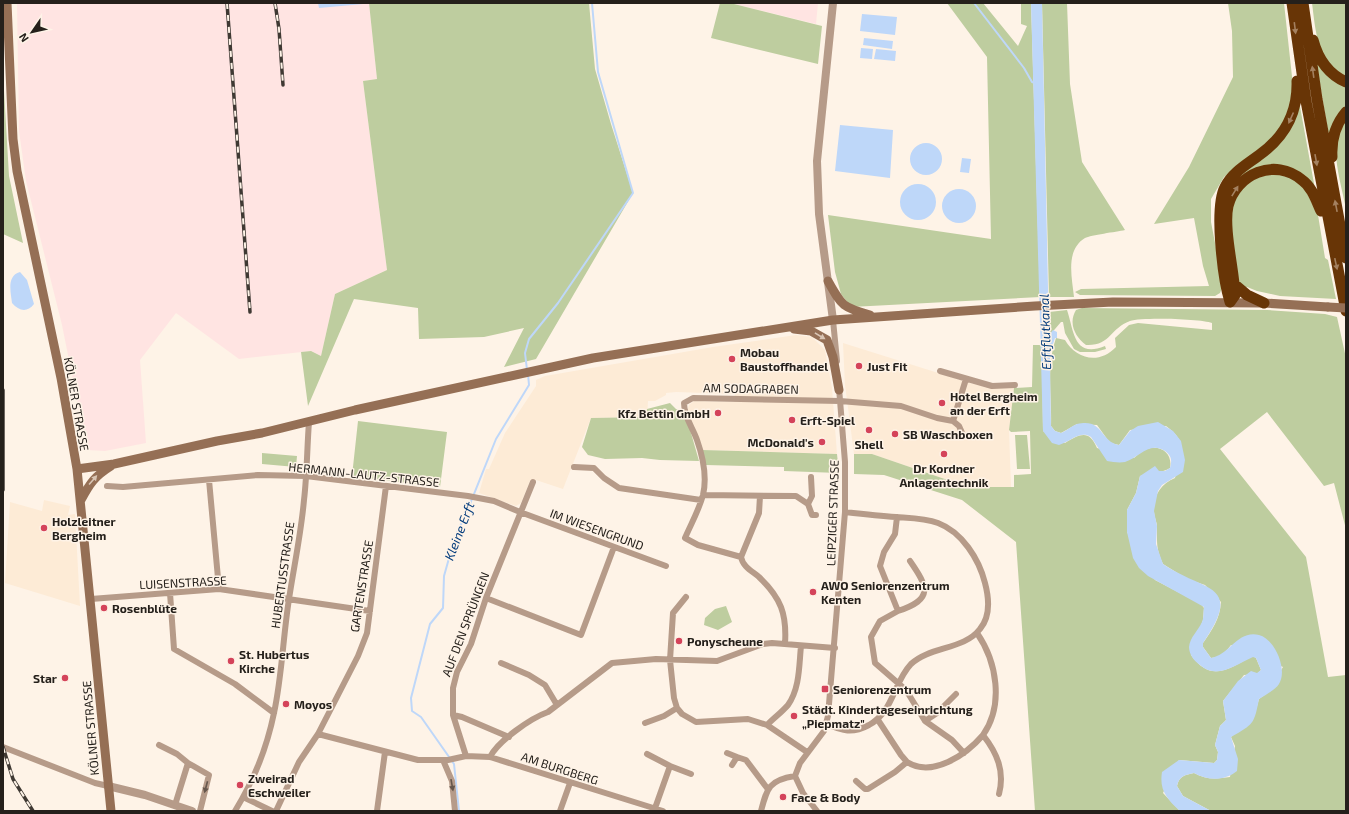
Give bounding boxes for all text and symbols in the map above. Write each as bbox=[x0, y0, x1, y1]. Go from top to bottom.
north arrow bbox=[12, 12, 52, 52]
one-way arrow bbox=[1292, 22, 1298, 34]
text: N bbox=[16, 31, 31, 45]
one-way arrow bbox=[1310, 66, 1316, 78]
one-way arrow bbox=[1288, 113, 1294, 124]
one-way arrow bbox=[1314, 154, 1320, 166]
one-way arrow bbox=[1231, 186, 1239, 196]
one-way arrow bbox=[1333, 200, 1339, 212]
one-way arrow bbox=[1333, 258, 1339, 270]
water label: Erftflutkanal bbox=[1036, 294, 1054, 370]
one-way arrow bbox=[815, 332, 825, 340]
place label: Mobau Baustoffhandel bbox=[740, 345, 828, 373]
marker: Mobau Baustoffhandel bbox=[727, 354, 737, 364]
street label: KÖLNER STRASSE bbox=[62, 356, 92, 452]
place label: Just Fit bbox=[867, 359, 907, 373]
marker: Just Fit bbox=[854, 361, 864, 371]
street label: AM SODAGRABEN bbox=[703, 380, 799, 396]
place label: Hotel Bergheim an der Erft bbox=[950, 389, 1038, 417]
marker: Hotel Bergheim an der Erft bbox=[937, 398, 947, 408]
place label: Kfz Bettin GmbH bbox=[618, 406, 710, 420]
marker: Kfz Bettin GmbH bbox=[713, 408, 723, 418]
place label: Erft-Spiel bbox=[800, 413, 855, 427]
marker: Erft-Spiel bbox=[787, 415, 797, 425]
marker: Shell bbox=[864, 425, 874, 435]
place label: SB Waschboxen bbox=[903, 427, 993, 441]
marker: SB Waschboxen bbox=[890, 429, 900, 439]
place label: McDonald's bbox=[748, 435, 814, 449]
marker: McDonald's bbox=[817, 437, 827, 447]
place label: Shell bbox=[855, 437, 884, 451]
marker: Dr Kordner Anlagentechnik bbox=[939, 449, 949, 459]
street label: HERMANN-LAUTZ-STRASSE bbox=[288, 459, 440, 489]
street label: LEIPZIGER STRASSE bbox=[823, 459, 841, 566]
place label: Dr Kordner Anlagentechnik bbox=[900, 461, 989, 489]
one-way arrow bbox=[89, 474, 98, 485]
water label: Kleine Erft bbox=[441, 499, 477, 562]
street label: IM WIESENGRUND bbox=[548, 506, 646, 552]
place label: Holzleitner Bergheim bbox=[52, 514, 116, 542]
street label: HUBERTUSSTRASSE bbox=[268, 520, 296, 629]
marker: Holzleitner Bergheim bbox=[39, 523, 49, 533]
street label: GARTENSTRASSE bbox=[347, 539, 375, 633]
street label: AUF DEN SPRÜNGEN bbox=[439, 570, 491, 678]
street label: LUISENSTRASSE bbox=[139, 573, 227, 591]
place label: AWO Seniorenzentrum Kenten bbox=[821, 578, 950, 606]
marker: AWO Seniorenzentrum Kenten bbox=[808, 587, 818, 597]
place label: Rosenblüte bbox=[112, 601, 177, 615]
marker: Rosenblüte bbox=[99, 603, 109, 613]
place label: Ponyscheune bbox=[687, 634, 763, 649]
marker: Ponyscheune bbox=[674, 636, 684, 646]
place label: St. Hubertus Kirche bbox=[239, 647, 309, 675]
marker: St. Hubertus Kirche bbox=[226, 656, 236, 666]
place label: Star bbox=[33, 671, 57, 685]
marker: Star bbox=[60, 673, 70, 683]
street label: KÖLNER STRASSE bbox=[79, 680, 101, 776]
place label: Seniorenzentrum bbox=[833, 682, 931, 696]
marker: Seniorenzentrum bbox=[820, 684, 830, 694]
place label: Moyos bbox=[294, 697, 332, 712]
marker: Moyos bbox=[281, 699, 291, 709]
place label: Städt. Kindertageseinrichtung „Piepmatz" bbox=[802, 702, 973, 730]
marker: Städt. Kindertageseinrichtung „Piepmatz" bbox=[789, 711, 799, 721]
street label: AM BURGBERG bbox=[520, 749, 600, 787]
place label: Zweirad Eschweiler bbox=[248, 771, 311, 799]
one-way arrow bbox=[449, 778, 455, 791]
marker: Zweirad Eschweiler bbox=[235, 780, 245, 790]
one-way arrow bbox=[203, 781, 209, 793]
place label: Face & Body bbox=[791, 790, 860, 805]
marker: Face & Body bbox=[778, 792, 788, 802]

